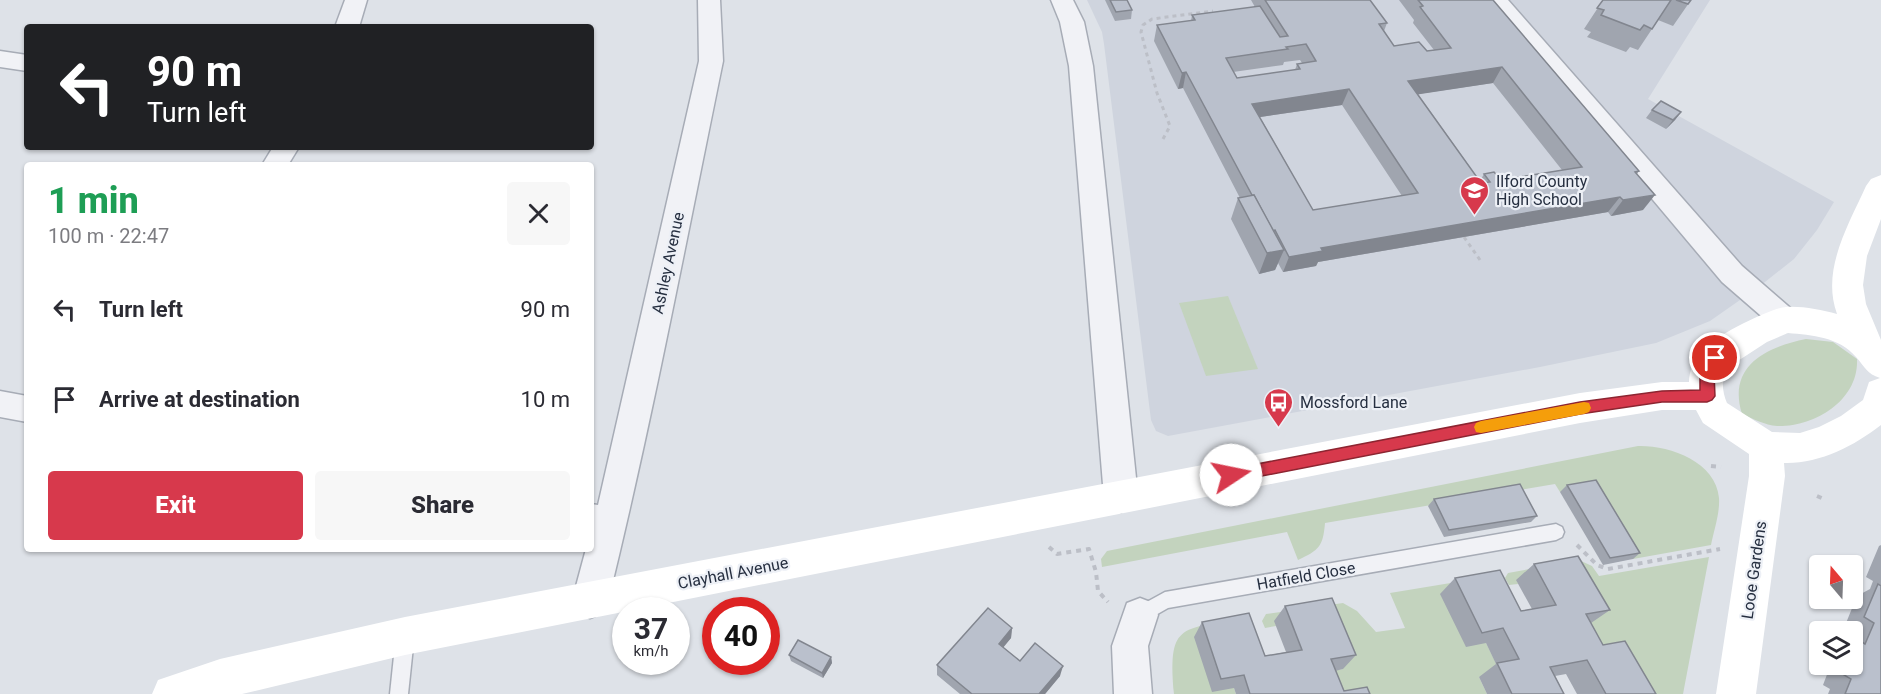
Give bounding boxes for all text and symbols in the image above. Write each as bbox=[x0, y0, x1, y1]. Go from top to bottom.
text: 90 m bbox=[147, 47, 242, 96]
icon: left bbox=[48, 48, 126, 126]
text: Turn left bbox=[147, 97, 247, 129]
place label: Ilford County High School bbox=[1496, 172, 1588, 209]
school or university icon: Ilford County High School bbox=[1459, 174, 1491, 216]
text: 1 min bbox=[48, 180, 139, 222]
button: close bbox=[507, 182, 570, 245]
street label: Ashley Avenue bbox=[648, 210, 688, 316]
text: 100 m · 22:47 bbox=[48, 224, 169, 248]
icon: left bbox=[48, 293, 81, 326]
text: Turn left bbox=[99, 297, 183, 322]
text: 90 m bbox=[521, 297, 570, 322]
pin bbox=[1689, 332, 1740, 383]
icon: arrive bbox=[1698, 341, 1731, 374]
icon: arrive bbox=[48, 383, 81, 416]
bus stop icon: Mossford Lane bbox=[1263, 386, 1295, 428]
text: Arrive at destination bbox=[99, 387, 300, 412]
text: 10 m bbox=[521, 387, 570, 412]
place label: Mossford Lane bbox=[1300, 393, 1407, 412]
position arrow bbox=[1199, 443, 1263, 507]
button: Exit bbox=[48, 471, 303, 540]
button: Share bbox=[315, 471, 570, 540]
street label: Looe Gardens bbox=[1738, 520, 1770, 620]
street label: Clayhall Avenue bbox=[676, 553, 790, 593]
north arrow bbox=[1809, 555, 1863, 609]
map controls bbox=[1809, 555, 1863, 675]
street label: Hatfield Close bbox=[1255, 558, 1357, 594]
speed limit sign: 40 bbox=[702, 597, 780, 675]
text: 37 bbox=[634, 611, 668, 646]
button: layers bbox=[1809, 621, 1863, 675]
text: km/h bbox=[633, 642, 669, 660]

